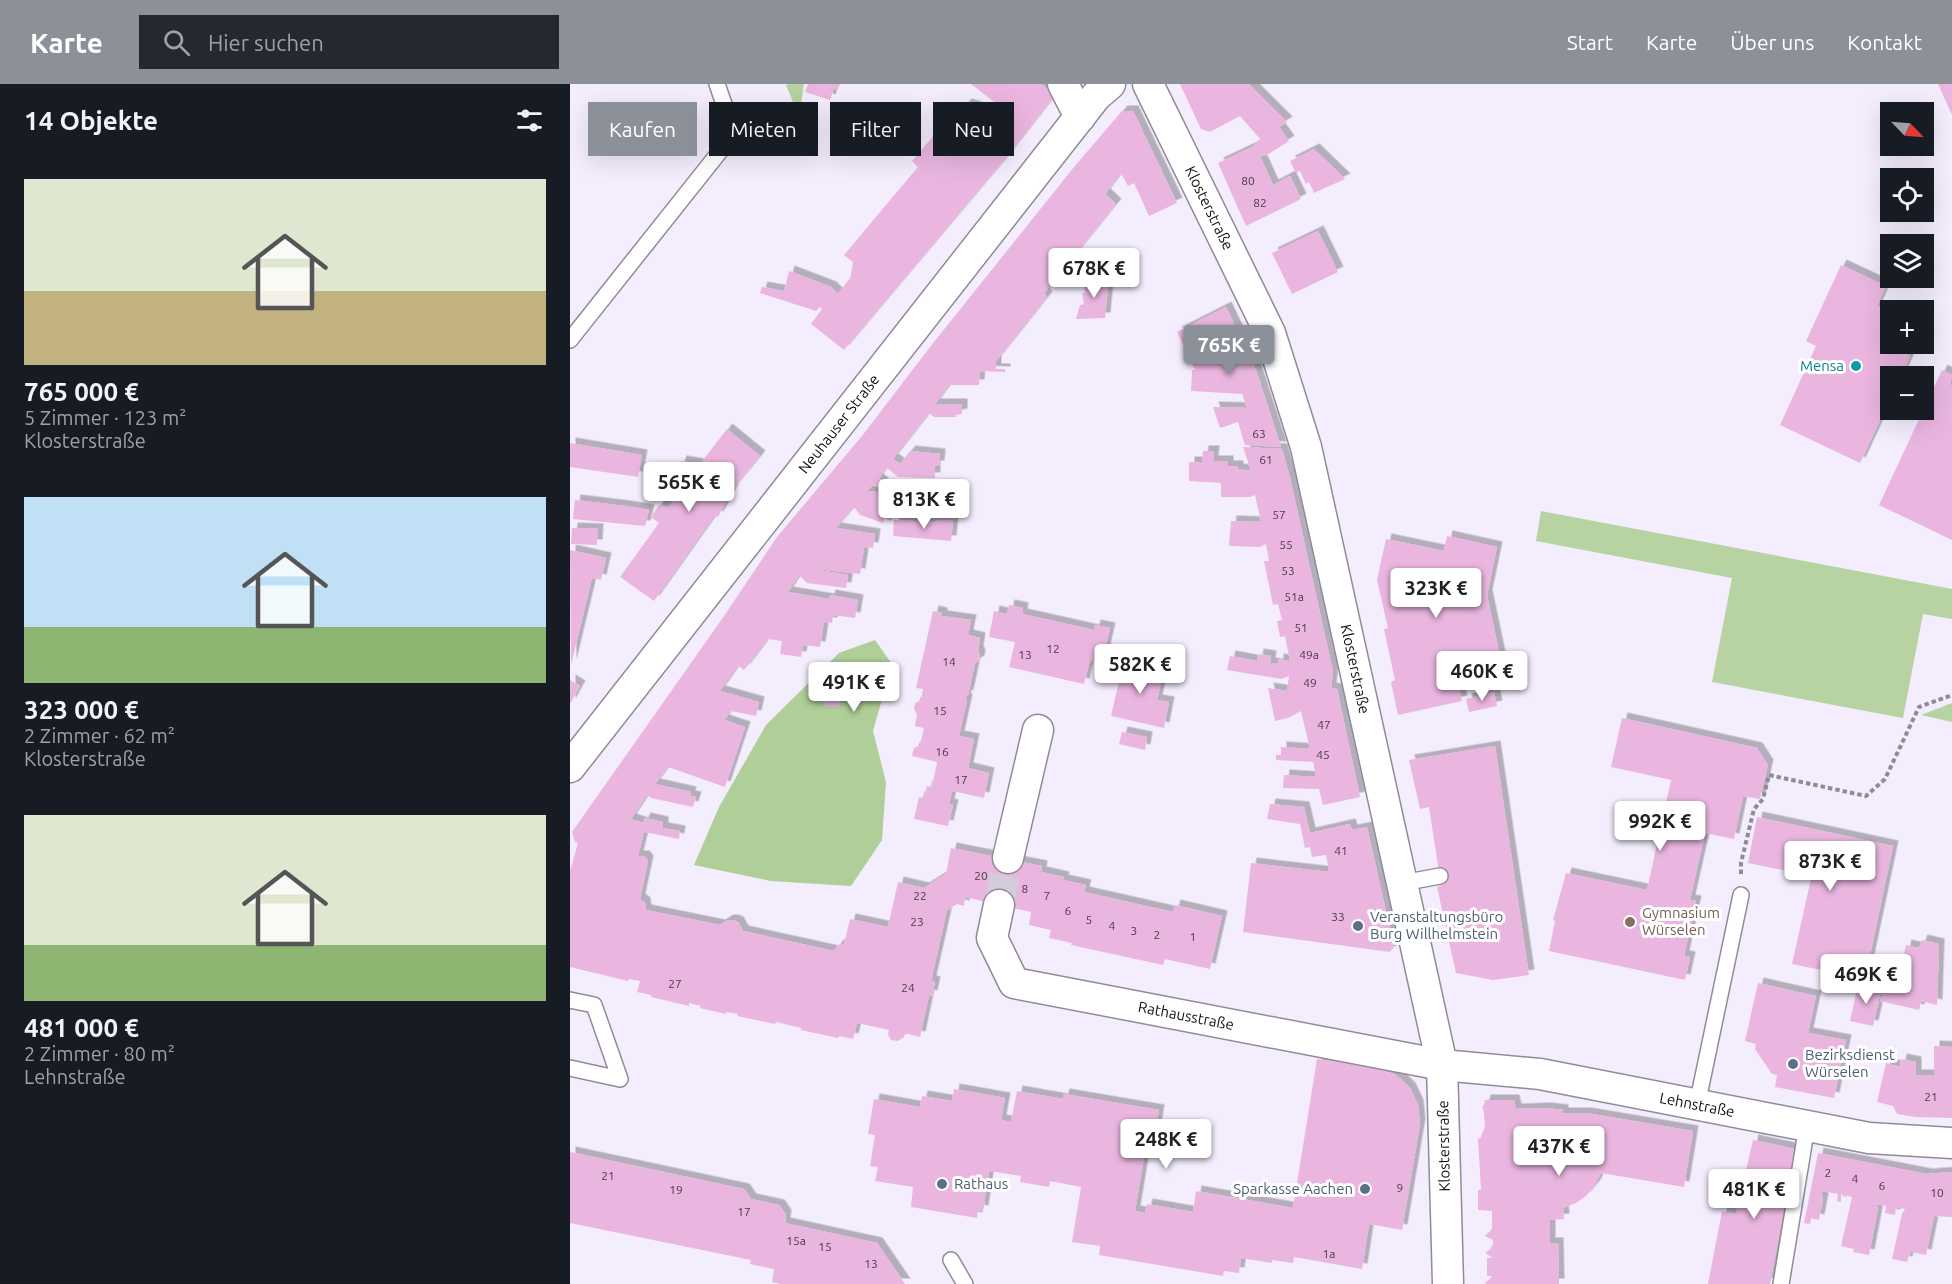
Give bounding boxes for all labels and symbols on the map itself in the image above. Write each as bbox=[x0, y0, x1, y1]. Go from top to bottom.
north arrow bbox=[1880, 102, 1934, 156]
street label: Klosterstraße bbox=[1182, 163, 1237, 253]
house number: 80 bbox=[1241, 174, 1255, 187]
house number: 82 bbox=[1253, 196, 1267, 209]
pin: 678K € bbox=[1045, 248, 1143, 299]
pin: 765K € bbox=[1180, 325, 1278, 376]
place label: Mensa bbox=[1800, 357, 1844, 374]
marker: Mensa bbox=[1849, 359, 1863, 373]
street label: Neuhauser Straße bbox=[795, 371, 882, 477]
house number: 63 bbox=[1252, 427, 1266, 440]
house number: 61 bbox=[1259, 453, 1273, 466]
pin: 565K € bbox=[640, 462, 738, 513]
pin: 813K € bbox=[875, 479, 973, 530]
house number: 57 bbox=[1272, 508, 1286, 521]
house number: 55 bbox=[1279, 538, 1293, 551]
house number: 53 bbox=[1281, 564, 1295, 577]
pin: 323K € bbox=[1387, 568, 1485, 619]
house number: 51a bbox=[1284, 590, 1304, 603]
house number: 51 bbox=[1294, 621, 1308, 634]
street label: Klosterstraße bbox=[1338, 622, 1373, 715]
house number: 12 bbox=[1046, 642, 1060, 655]
pin: 582K € bbox=[1091, 644, 1189, 695]
house number: 13 bbox=[1018, 648, 1032, 661]
house number: 49a bbox=[1299, 648, 1319, 661]
pin: 460K € bbox=[1433, 651, 1531, 702]
house number: 14 bbox=[942, 655, 956, 668]
pin: 491K € bbox=[805, 662, 903, 713]
house number: 49 bbox=[1303, 676, 1317, 689]
house number: 15 bbox=[933, 704, 947, 717]
house number: 47 bbox=[1317, 718, 1331, 731]
house number: 16 bbox=[935, 745, 949, 758]
house number: 45 bbox=[1316, 748, 1330, 761]
house number: 17 bbox=[954, 773, 968, 786]
pin: 992K € bbox=[1611, 801, 1709, 852]
pin: 873K € bbox=[1781, 841, 1879, 892]
house number: 41 bbox=[1334, 844, 1348, 857]
house number: 20 bbox=[974, 869, 988, 882]
house number: 8 bbox=[1022, 882, 1029, 895]
house number: 22 bbox=[913, 889, 927, 902]
house number: 7 bbox=[1044, 889, 1050, 902]
house number: 6 bbox=[1065, 904, 1072, 917]
place label: Gymnasium Würselen bbox=[1642, 904, 1720, 938]
place label: Veranstaltungsbüro Burg Willhelmstein bbox=[1370, 908, 1503, 942]
house number: 33 bbox=[1331, 910, 1345, 923]
house number: 5 bbox=[1086, 913, 1092, 926]
house number: 23 bbox=[910, 915, 924, 928]
marker: Gymnasium Würselen bbox=[1623, 915, 1637, 929]
house number: 4 bbox=[1109, 919, 1116, 932]
marker: Veranstaltungsbüro Burg Willhelmstein bbox=[1351, 919, 1365, 933]
house number: 3 bbox=[1131, 924, 1137, 937]
house number: 2 bbox=[1154, 928, 1160, 941]
house number: 1 bbox=[1190, 930, 1196, 943]
pin: 469K € bbox=[1817, 954, 1915, 1005]
house number: 27 bbox=[668, 977, 682, 990]
house number: 24 bbox=[901, 981, 915, 994]
street label: Rathausstraße bbox=[1137, 998, 1236, 1033]
place label: Bezirksdienst Würselen bbox=[1805, 1046, 1895, 1080]
marker: Bezirksdienst Würselen bbox=[1786, 1057, 1800, 1071]
street label: Lehnstraße bbox=[1658, 1089, 1736, 1120]
house number: 21 bbox=[1924, 1090, 1938, 1103]
street label: Klosterstraße bbox=[1434, 1100, 1453, 1192]
pin: 248K € bbox=[1117, 1119, 1215, 1170]
pin: 437K € bbox=[1510, 1126, 1608, 1177]
house number: 2 bbox=[1825, 1166, 1831, 1179]
house number: 21 bbox=[601, 1169, 615, 1182]
pin: 481K € bbox=[1705, 1169, 1803, 1220]
house number: 4 bbox=[1852, 1172, 1859, 1185]
place label: Rathaus bbox=[954, 1175, 1008, 1192]
marker: Rathaus bbox=[935, 1177, 949, 1191]
house number: 6 bbox=[1879, 1179, 1886, 1192]
place label: Sparkasse Aachen bbox=[1233, 1180, 1353, 1197]
house number: 9 bbox=[1397, 1181, 1403, 1194]
marker: Sparkasse Aachen bbox=[1358, 1182, 1372, 1196]
house number: 19 bbox=[669, 1183, 683, 1196]
house number: 10 bbox=[1930, 1186, 1944, 1199]
house number: 17 bbox=[737, 1205, 751, 1218]
house number: 15a bbox=[786, 1234, 806, 1247]
house number: 15 bbox=[818, 1240, 832, 1253]
house number: 1a bbox=[1323, 1247, 1335, 1260]
house number: 13 bbox=[864, 1257, 878, 1270]

